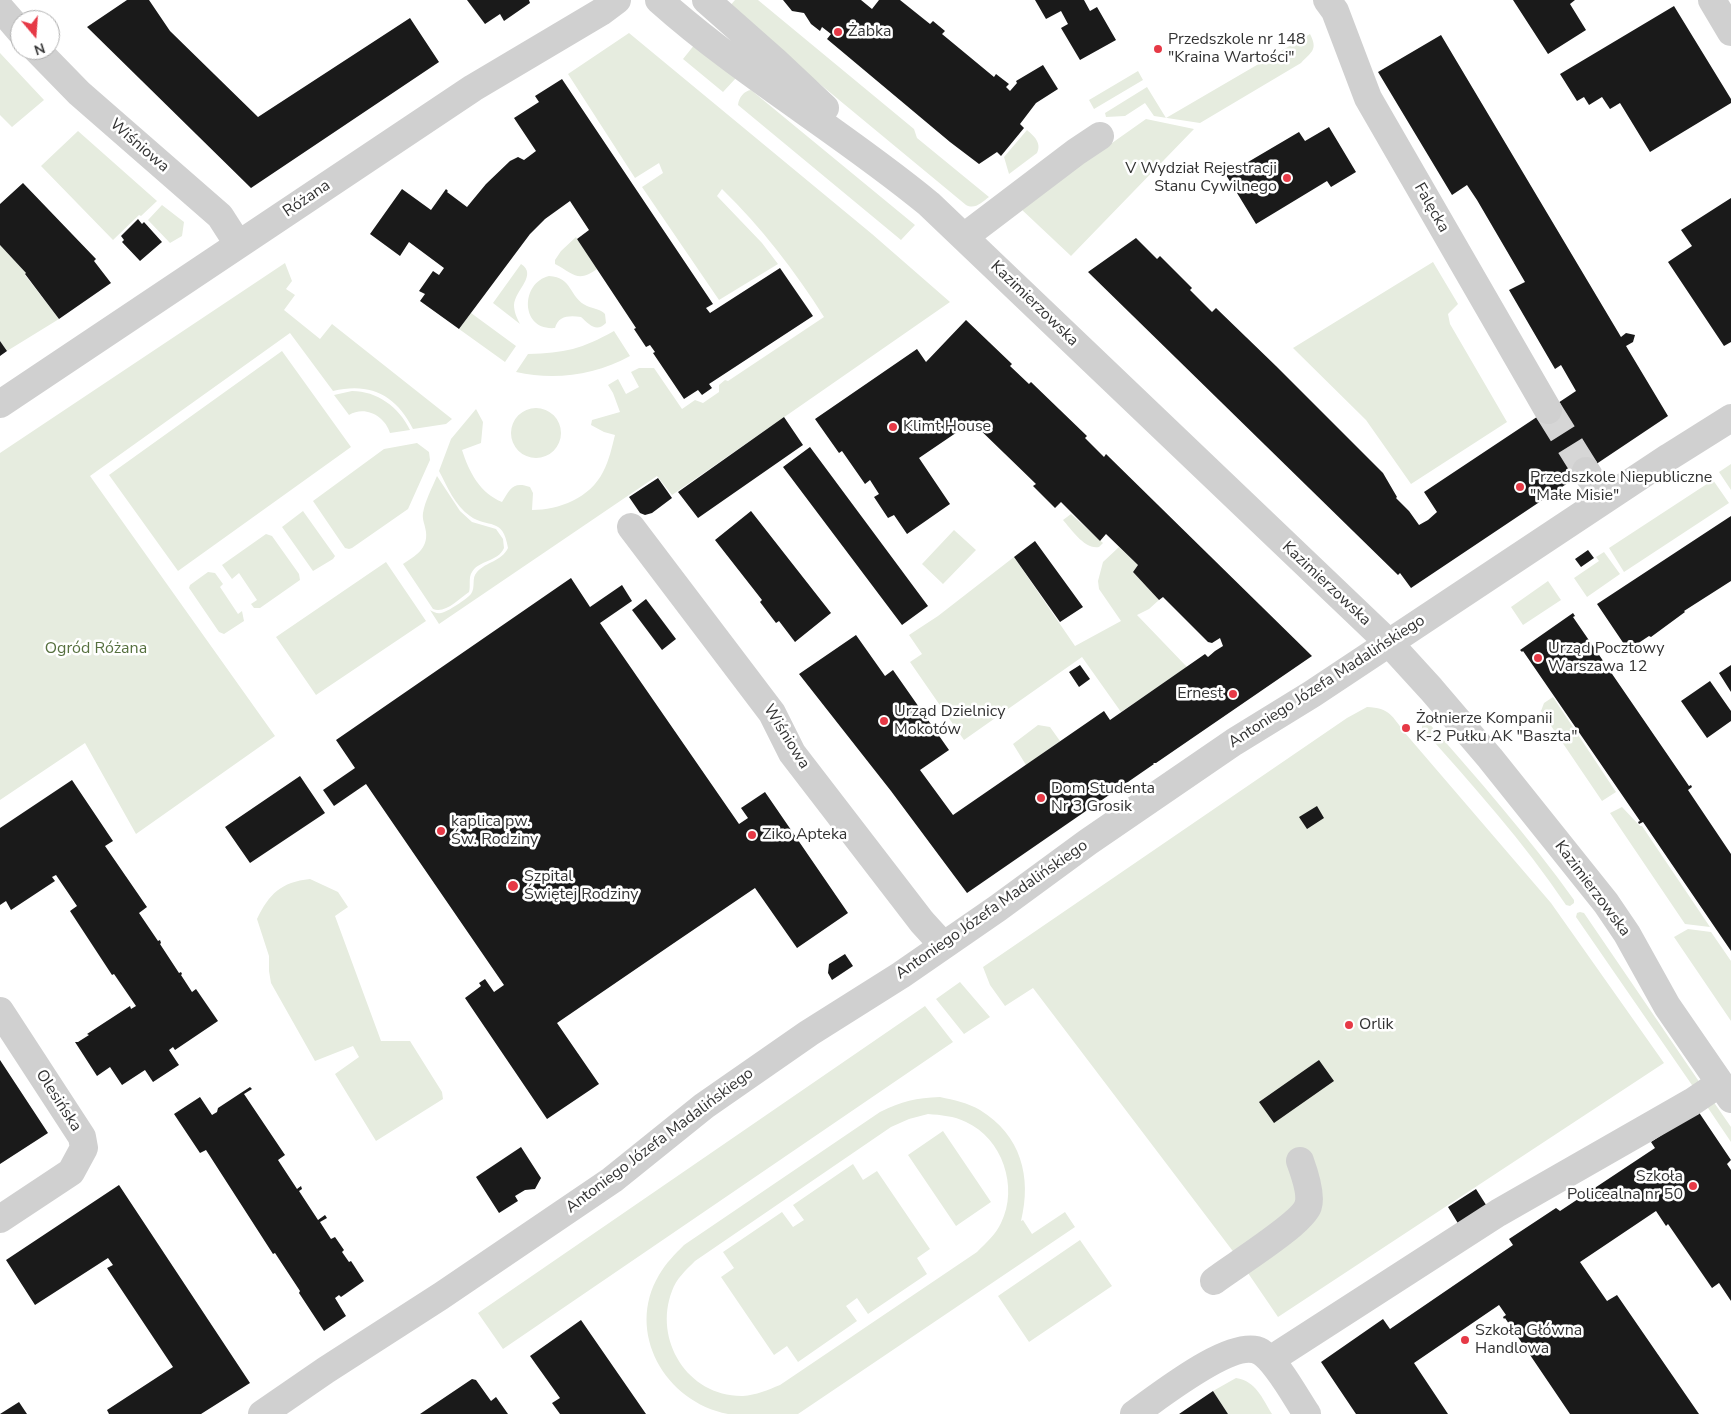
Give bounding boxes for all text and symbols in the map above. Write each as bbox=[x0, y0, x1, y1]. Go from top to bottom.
north arrow bbox=[10, 10, 60, 60]
place label: Żabka bbox=[848, 22, 891, 42]
marker: Żabka bbox=[832, 26, 844, 38]
place label: Przedszkole nr 148 "Kraina Wartości" bbox=[1168, 30, 1306, 68]
text: N bbox=[32, 38, 47, 59]
marker: Przedszkole nr 148 "Kraina Wartości" bbox=[1152, 43, 1164, 55]
street label: Wiśniowa bbox=[105, 115, 173, 177]
place label: V Wydział Rejestracji Stanu Cywilnego bbox=[1125, 159, 1277, 197]
marker: V Wydział Rejestracji Stanu Cywilnego bbox=[1281, 172, 1293, 184]
street label: Różana bbox=[280, 176, 334, 222]
street label: Falęcka bbox=[1409, 180, 1453, 236]
street label: Kazimierzowska bbox=[986, 257, 1082, 351]
place label: Klimt House bbox=[903, 417, 991, 437]
marker: Klimt House bbox=[887, 421, 899, 433]
place label: Przedszkole Niepubliczne "Małe Misie" bbox=[1530, 468, 1712, 506]
marker: Przedszkole Niepubliczne "Małe Misie" bbox=[1514, 481, 1526, 493]
street label: Kazimierzowska bbox=[1278, 538, 1374, 630]
street label: Antoniego Józefa Madalińskiego bbox=[1225, 611, 1429, 753]
park label: Ogród Różana bbox=[45, 639, 147, 659]
place label: Urząd Pocztowy Warszawa 12 bbox=[1548, 639, 1664, 677]
marker: Urząd Pocztowy Warszawa 12 bbox=[1532, 652, 1544, 664]
place label: Ernest bbox=[1177, 684, 1223, 704]
marker: Ernest bbox=[1227, 688, 1239, 700]
street label: Wiśniowa bbox=[759, 701, 813, 773]
place label: Urząd Dzielnicy Mokotów bbox=[894, 702, 1005, 740]
place label: Żołnierze Kompanii K-2 Pułku AK "Baszta" bbox=[1416, 709, 1578, 747]
marker: Urząd Dzielnicy Mokotów bbox=[878, 715, 890, 727]
marker: Żołnierze Kompanii K-2 Pułku AK "Baszta" bbox=[1400, 722, 1412, 734]
place label: Dom Studenta Nr 3 Grosik bbox=[1051, 779, 1155, 817]
marker: Dom Studenta Nr 3 Grosik bbox=[1035, 792, 1047, 804]
place label: kaplica pw. Św. Rodziny bbox=[451, 812, 538, 850]
marker: kaplica pw. Św. Rodziny bbox=[435, 825, 447, 837]
place label: Ziko Apteka bbox=[762, 825, 847, 845]
marker: Ziko Apteka bbox=[746, 829, 758, 841]
street label: Antoniego Józefa Madalińskiego bbox=[892, 836, 1092, 984]
street label: Kazimierzowska bbox=[1550, 837, 1634, 941]
place label: Szpital Świętej Rodziny bbox=[524, 867, 638, 905]
marker: Szpital Świętej Rodziny bbox=[506, 879, 520, 893]
place label: Orlik bbox=[1359, 1015, 1393, 1035]
marker: Orlik bbox=[1343, 1019, 1355, 1031]
street label: Antoniego Józefa Madalińskiego bbox=[562, 1064, 758, 1218]
street label: Olesińska bbox=[31, 1066, 85, 1136]
place label: Szkoła Policealna nr 50 bbox=[1567, 1167, 1683, 1205]
marker: Szkoła Policealna nr 50 bbox=[1687, 1180, 1699, 1192]
place label: Szkoła Główna Handlowa bbox=[1475, 1321, 1582, 1359]
marker: Szkoła Główna Handlowa bbox=[1459, 1334, 1471, 1346]

